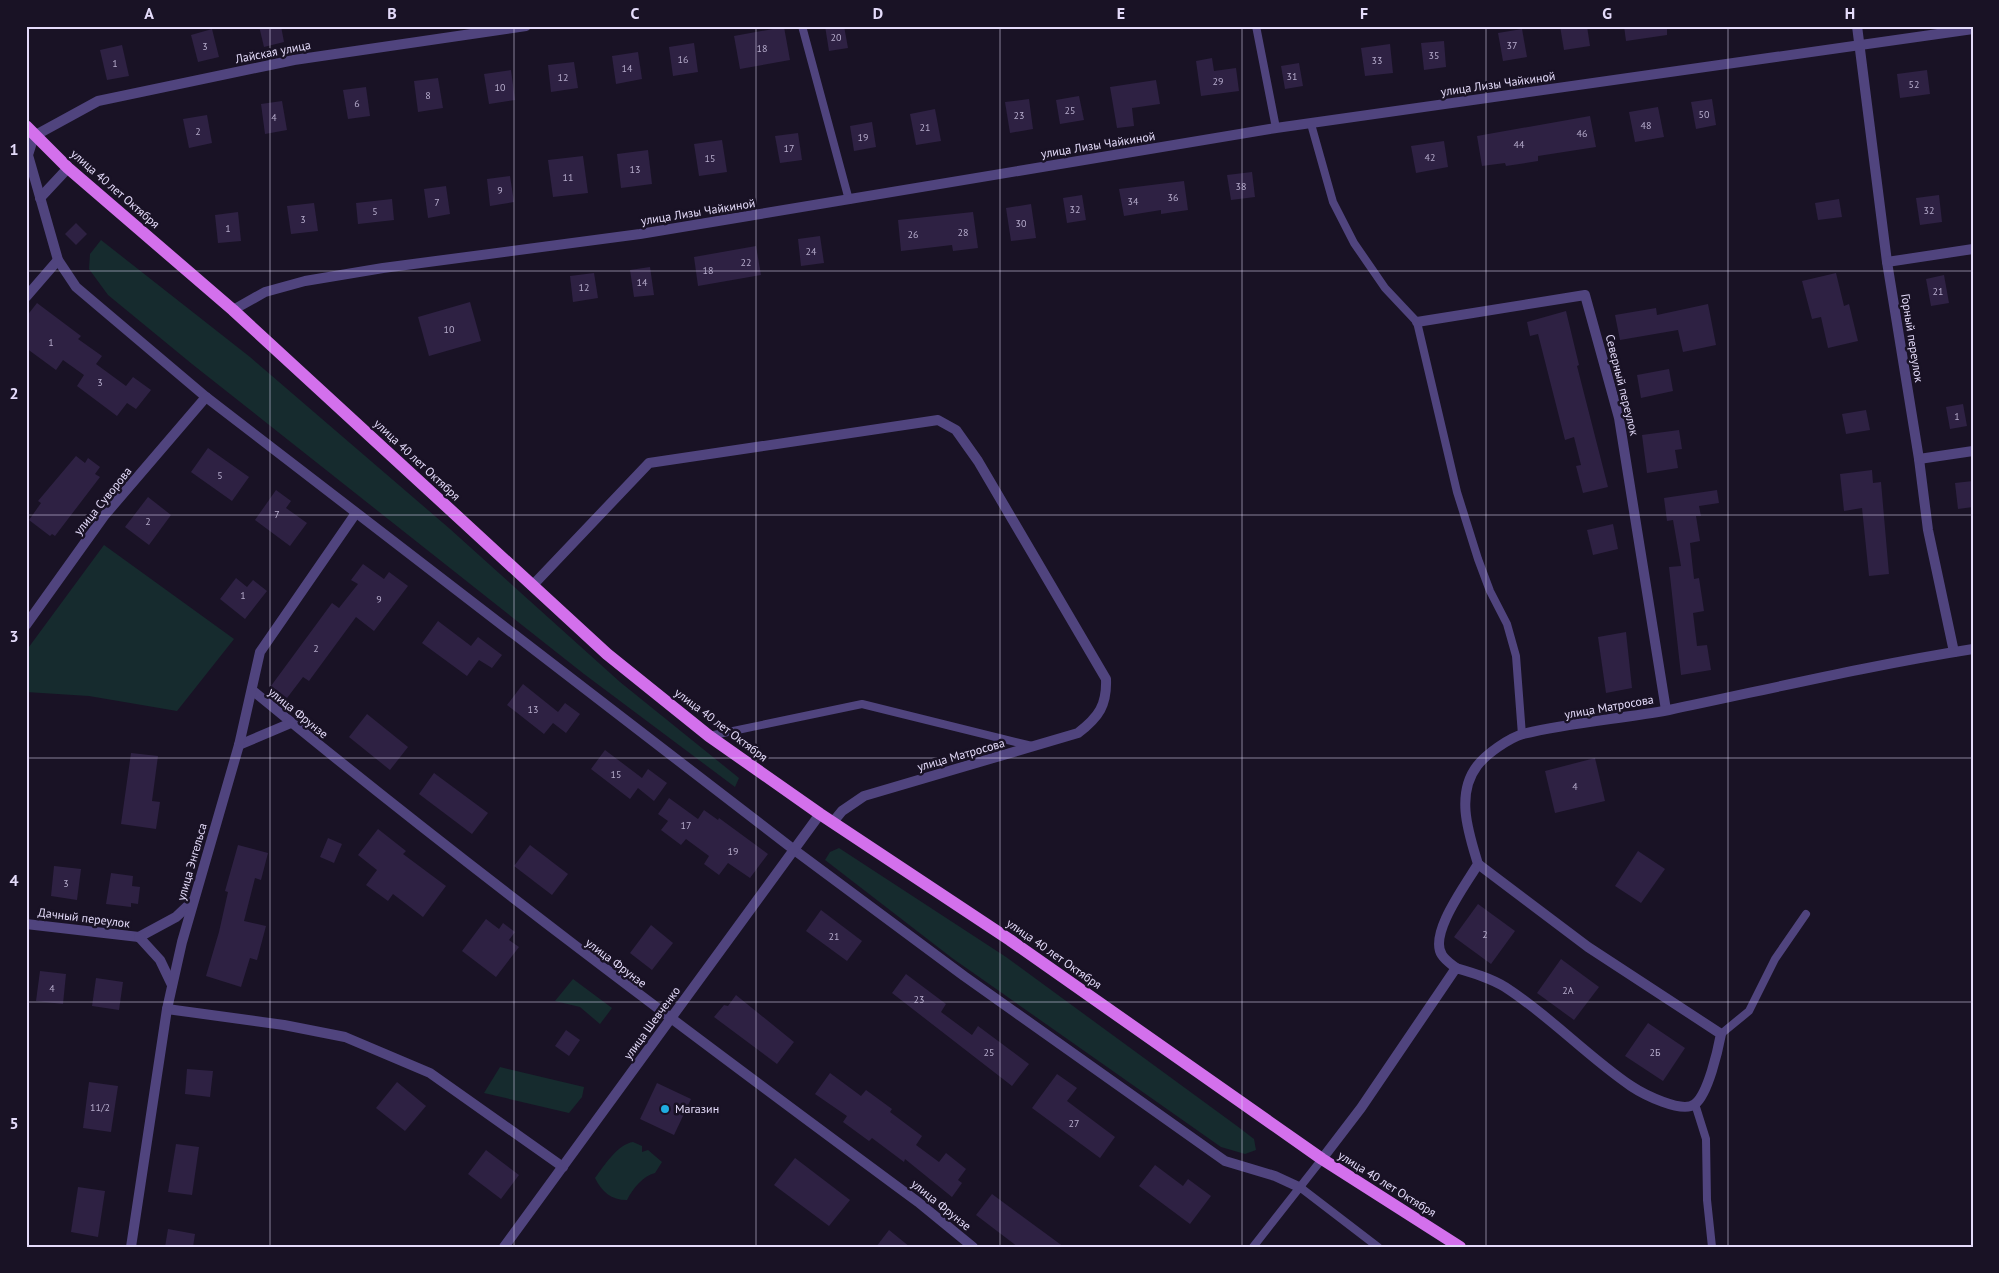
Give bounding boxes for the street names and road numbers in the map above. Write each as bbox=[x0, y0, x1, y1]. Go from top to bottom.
street label: Лайская улица bbox=[233, 37, 312, 66]
street label: улица Лизы Чайкиной bbox=[1440, 68, 1556, 99]
street label: улица Лизы Чайкиной bbox=[1040, 128, 1156, 161]
street label: улица 40 лет Октября bbox=[68, 146, 163, 231]
street label: улица Лизы Чайкиной bbox=[640, 195, 756, 228]
street label: Горный переулок bbox=[1898, 293, 1927, 384]
street label: Северный переулок bbox=[1603, 333, 1642, 437]
street label: улица 40 лет Октября bbox=[371, 416, 464, 504]
street label: улица Суворова bbox=[71, 464, 135, 538]
street label: улица Фрунзе bbox=[265, 684, 331, 741]
street label: улица 40 лет Октября bbox=[672, 685, 771, 765]
street label: улица Матросова bbox=[1563, 691, 1655, 722]
street label: улица Матросова bbox=[915, 735, 1006, 774]
street label: улица Энгельса bbox=[173, 821, 210, 902]
street label: Дачный переулок bbox=[37, 904, 131, 931]
street label: улица 40 лет Октября bbox=[1004, 915, 1105, 992]
street label: улица Фрунзе bbox=[583, 935, 650, 991]
street label: улица Шевченко bbox=[620, 983, 683, 1062]
street label: улица 40 лет Октября bbox=[1335, 1147, 1439, 1220]
street label: улица Фрунзе bbox=[908, 1176, 974, 1233]

